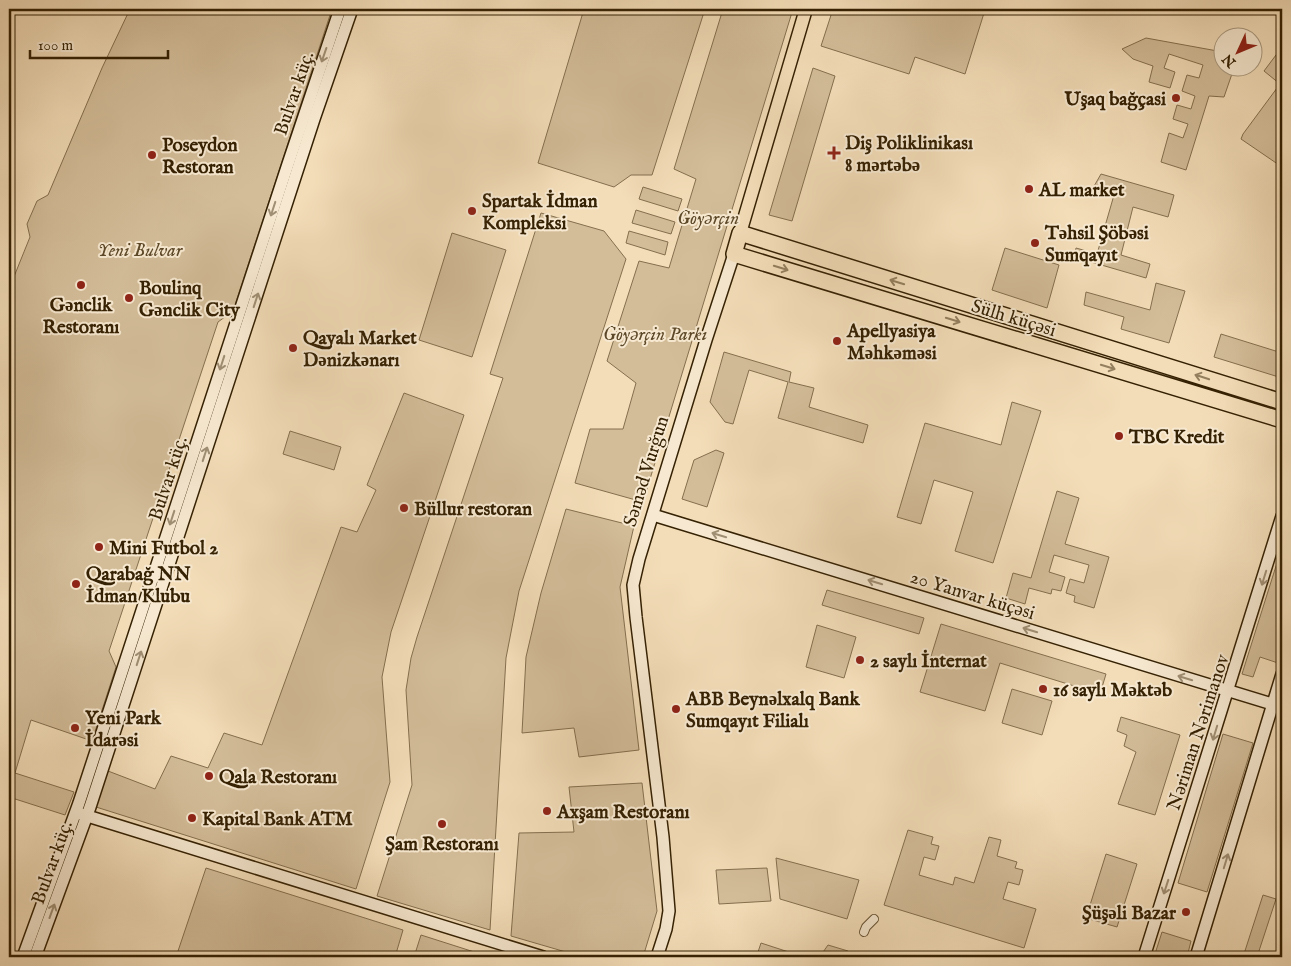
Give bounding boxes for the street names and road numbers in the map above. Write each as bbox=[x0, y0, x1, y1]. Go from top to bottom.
street label: Bulvar küç. bbox=[269, 48, 320, 139]
street label: Sülh küçəsi bbox=[968, 295, 1059, 343]
street label: Səməd Vurğun bbox=[619, 413, 675, 530]
street label: Bulvar küç. bbox=[144, 433, 194, 524]
street label: 20 Yanvar küçəsi bbox=[907, 566, 1038, 626]
street label: Nəriman Nərimanov bbox=[1162, 651, 1236, 814]
street label: Bulvar küç. bbox=[27, 818, 79, 908]

